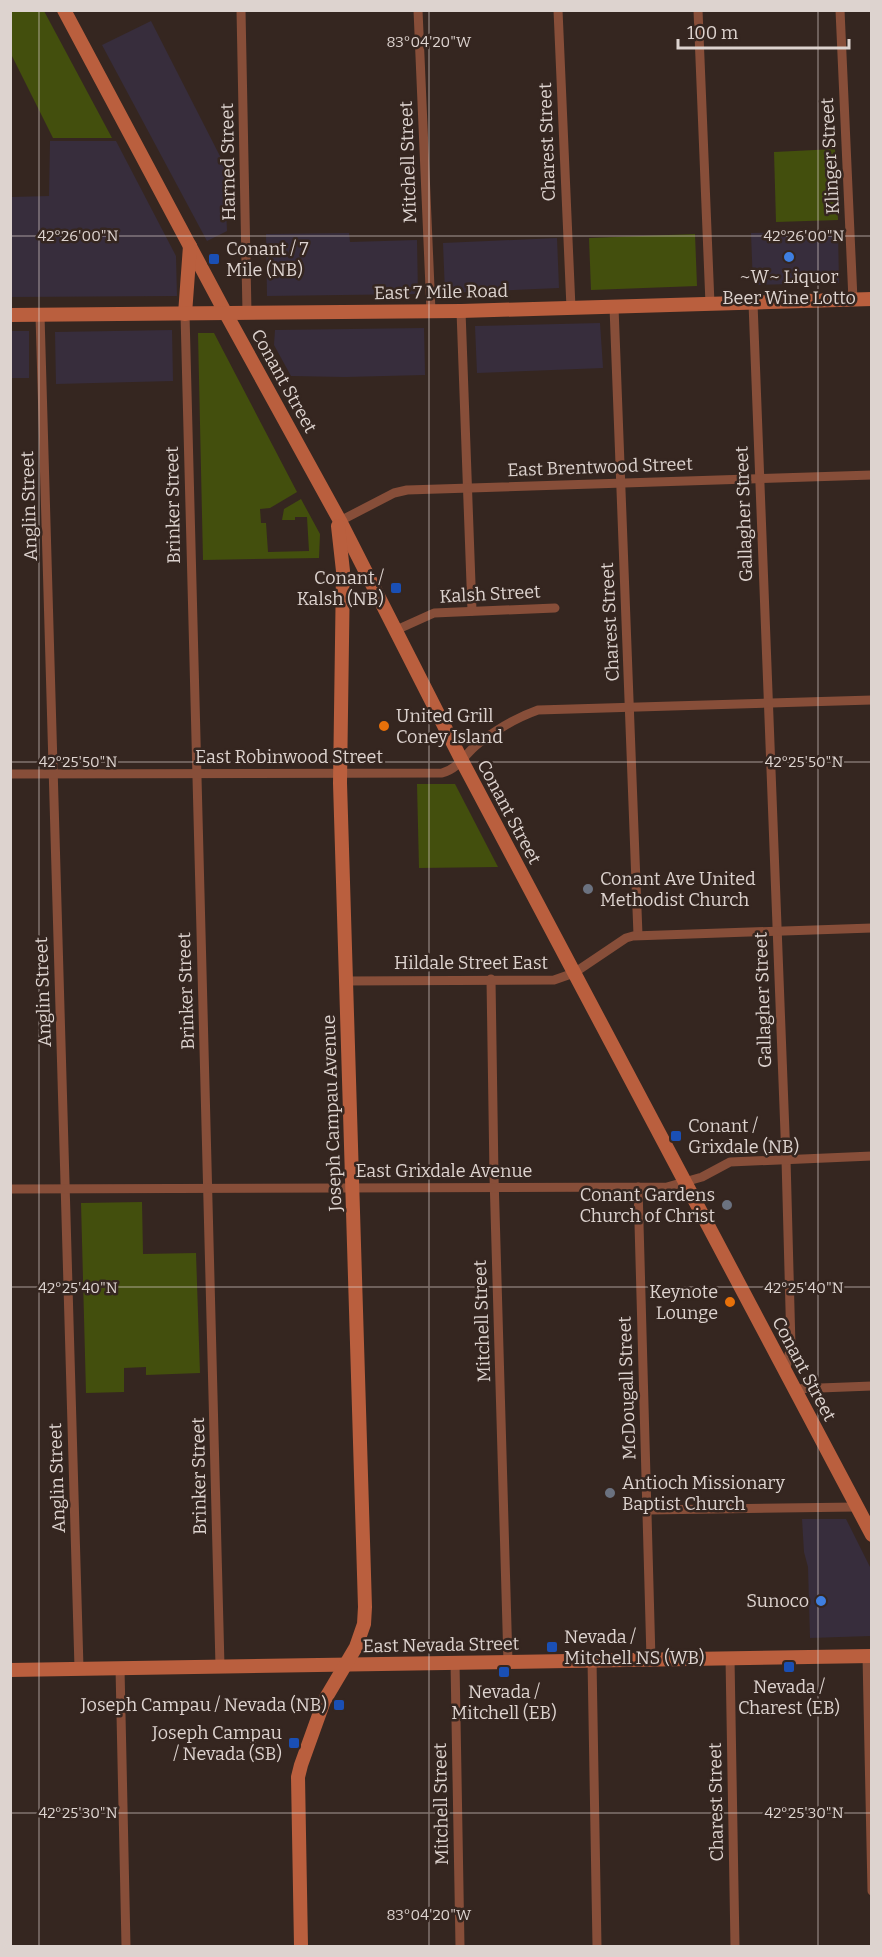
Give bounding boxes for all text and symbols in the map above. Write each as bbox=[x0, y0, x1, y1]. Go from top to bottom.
scale bar bbox=[678, 12, 849, 50]
text: 100 m bbox=[687, 22, 738, 44]
text: 83°04'20"W bbox=[387, 33, 472, 51]
street label: Charest Street bbox=[534, 82, 560, 202]
street label: Klinger Street bbox=[816, 97, 844, 215]
street label: Mitchell Street bbox=[395, 100, 421, 224]
street label: Harned Street bbox=[216, 102, 240, 221]
text: 42°26'00"N bbox=[38, 227, 119, 245]
text: 42°26'00"N bbox=[764, 227, 845, 245]
place label: Conant / 7 Mile (NB) bbox=[226, 238, 309, 281]
marker: ~W~ Liquor Beer Wine Lotto bbox=[782, 250, 796, 264]
marker: Conant / 7 Mile (NB) bbox=[207, 252, 221, 266]
place label: ~W~ Liquor Beer Wine Lotto bbox=[722, 266, 856, 309]
street label: East 7 Mile Road bbox=[374, 280, 509, 304]
street label: Conant Street bbox=[246, 325, 322, 437]
street label: Gallagher Street bbox=[731, 445, 757, 582]
street label: Brinker Street bbox=[161, 446, 185, 564]
street label: Anglin Street bbox=[16, 450, 42, 561]
street label: East Brentwood Street bbox=[507, 453, 694, 481]
street label: Charest Street bbox=[596, 562, 624, 682]
place label: Conant / Kalsh (NB) bbox=[297, 567, 384, 610]
street label: Kalsh Street bbox=[439, 580, 542, 608]
marker: Conant / Kalsh (NB) bbox=[389, 581, 403, 595]
place label: United Grill Coney Island bbox=[396, 705, 503, 748]
marker: United Grill Coney Island bbox=[377, 719, 391, 733]
street label: East Robinwood Street bbox=[195, 746, 383, 768]
text: 42°25'50"N bbox=[39, 753, 117, 771]
text: 42°25'50"N bbox=[765, 753, 843, 771]
street label: Conant Street bbox=[472, 756, 546, 868]
place label: Conant Ave United Methodist Church bbox=[600, 868, 756, 911]
marker: Conant Ave United Methodist Church bbox=[581, 882, 595, 896]
street label: Brinker Street bbox=[173, 931, 199, 1050]
street label: Gallagher Street bbox=[750, 931, 776, 1068]
street label: Anglin Street bbox=[30, 936, 56, 1047]
street label: Hildale Street East bbox=[394, 952, 548, 974]
street label: Joseph Campau Avenue bbox=[318, 1014, 346, 1213]
place label: Conant / Grixdale (NB) bbox=[688, 1115, 799, 1158]
marker: Conant / Grixdale (NB) bbox=[669, 1129, 683, 1143]
street label: East Grixdale Avenue bbox=[356, 1160, 532, 1182]
place label: Conant Gardens Church of Christ bbox=[580, 1184, 715, 1227]
marker: Conant Gardens Church of Christ bbox=[720, 1198, 734, 1212]
street label: Mitchell Street bbox=[469, 1259, 495, 1383]
text: 42°25'40"N bbox=[38, 1279, 118, 1297]
text: 42°25'40"N bbox=[764, 1279, 844, 1297]
place label: Keynote Lounge bbox=[649, 1281, 718, 1324]
marker: Keynote Lounge bbox=[723, 1295, 737, 1309]
street label: Conant Street bbox=[767, 1313, 841, 1425]
street label: McDougall Street bbox=[613, 1315, 641, 1460]
street label: Brinker Street bbox=[187, 1417, 211, 1535]
street label: Anglin Street bbox=[44, 1422, 70, 1533]
place label: Antioch Missionary Baptist Church bbox=[622, 1472, 785, 1515]
marker: Antioch Missionary Baptist Church bbox=[603, 1486, 617, 1500]
place label: Sunoco bbox=[746, 1590, 809, 1612]
marker: Sunoco bbox=[814, 1594, 828, 1608]
place label: Nevada / Mitchell NS (WB) bbox=[564, 1626, 705, 1669]
street label: East Nevada Street bbox=[363, 1633, 520, 1657]
marker: Nevada / Mitchell NS (WB) bbox=[545, 1640, 559, 1654]
marker: Nevada / Charest (EB) bbox=[782, 1660, 796, 1674]
marker: Nevada / Mitchell (EB) bbox=[497, 1665, 511, 1679]
place label: Nevada / Charest (EB) bbox=[738, 1676, 840, 1719]
place label: Nevada / Mitchell (EB) bbox=[451, 1681, 557, 1724]
place label: Joseph Campau / Nevada (NB) bbox=[80, 1694, 327, 1716]
marker: Joseph Campau / Nevada (NB) bbox=[332, 1698, 346, 1712]
place label: Joseph Campau / Nevada (SB) bbox=[151, 1722, 282, 1765]
marker: Joseph Campau / Nevada (SB) bbox=[287, 1736, 301, 1750]
street label: Mitchell Street bbox=[429, 1742, 453, 1865]
street label: Charest Street bbox=[704, 1742, 728, 1862]
text: 42°25'30"N bbox=[38, 1804, 118, 1822]
text: 42°25'30"N bbox=[764, 1804, 844, 1822]
text: 83°04'20"W bbox=[387, 1906, 472, 1924]

